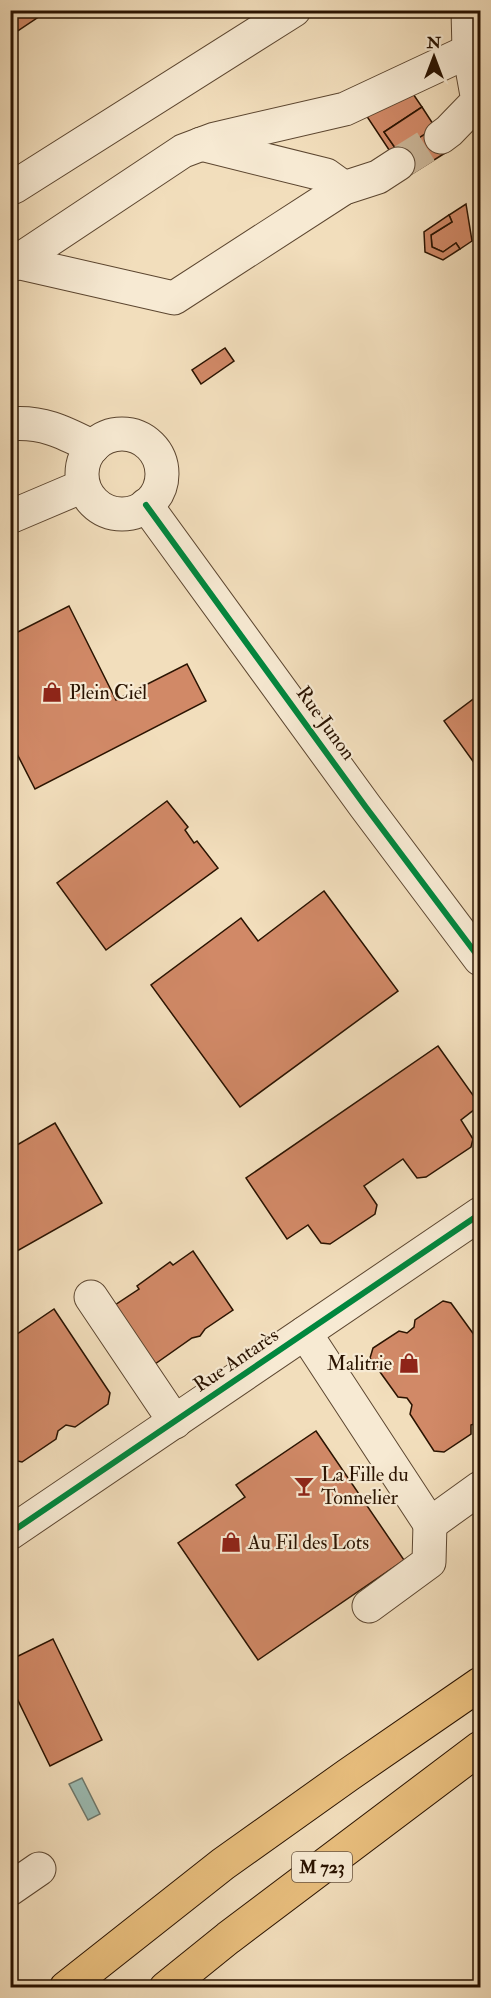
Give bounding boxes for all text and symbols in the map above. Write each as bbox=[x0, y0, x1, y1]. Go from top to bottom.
north arrow bbox=[404, 27, 464, 87]
text: N bbox=[426, 33, 442, 53]
shop icon: Plein Ciel bbox=[40, 680, 64, 704]
place label: Plein Ciel bbox=[69, 680, 147, 705]
street label: Rue Junon bbox=[291, 681, 361, 765]
street label: Rue Antarès bbox=[189, 1322, 283, 1398]
place label: Malitrie bbox=[327, 1351, 392, 1376]
shop icon: Malitrie bbox=[397, 1351, 421, 1375]
place label: La Fille du Tonnelier bbox=[321, 1462, 409, 1510]
bar icon: La Fille du Tonnelier bbox=[292, 1474, 316, 1498]
shop icon: Au Fil des Lots bbox=[219, 1530, 243, 1554]
place label: Au Fil des Lots bbox=[247, 1530, 369, 1555]
road number: M 723 bbox=[292, 1852, 352, 1882]

